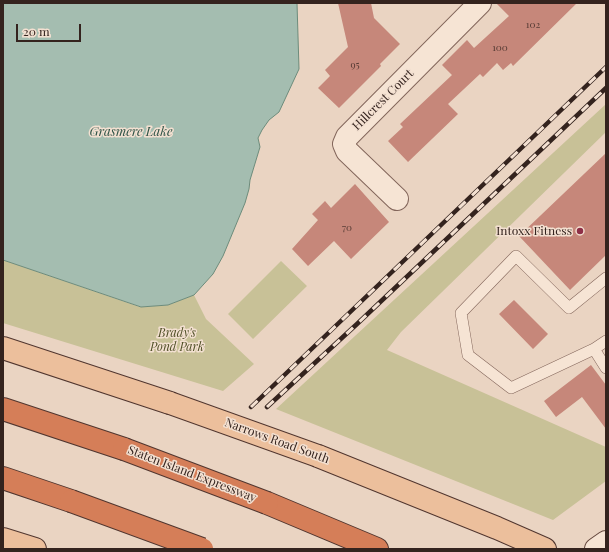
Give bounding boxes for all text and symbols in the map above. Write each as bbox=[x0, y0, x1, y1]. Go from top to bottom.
scale bar bbox=[18, 16, 83, 42]
house number: 102 bbox=[526, 19, 540, 31]
text: 20 m bbox=[23, 23, 50, 39]
house number: 100 bbox=[492, 42, 508, 54]
house number: 95 bbox=[350, 59, 360, 71]
street label: Hillcrest Court bbox=[350, 67, 416, 133]
water label: Grasmere Lake bbox=[89, 124, 173, 140]
house number: 70 bbox=[342, 222, 352, 234]
place label: Intoxx Fitness bbox=[496, 224, 572, 238]
marker: Intoxx Fitness bbox=[575, 226, 585, 236]
park label: Brady's Pond Park bbox=[150, 326, 204, 354]
street label: Narrows Road South bbox=[223, 415, 331, 467]
street label: Staten Island Expressway bbox=[126, 443, 258, 505]

